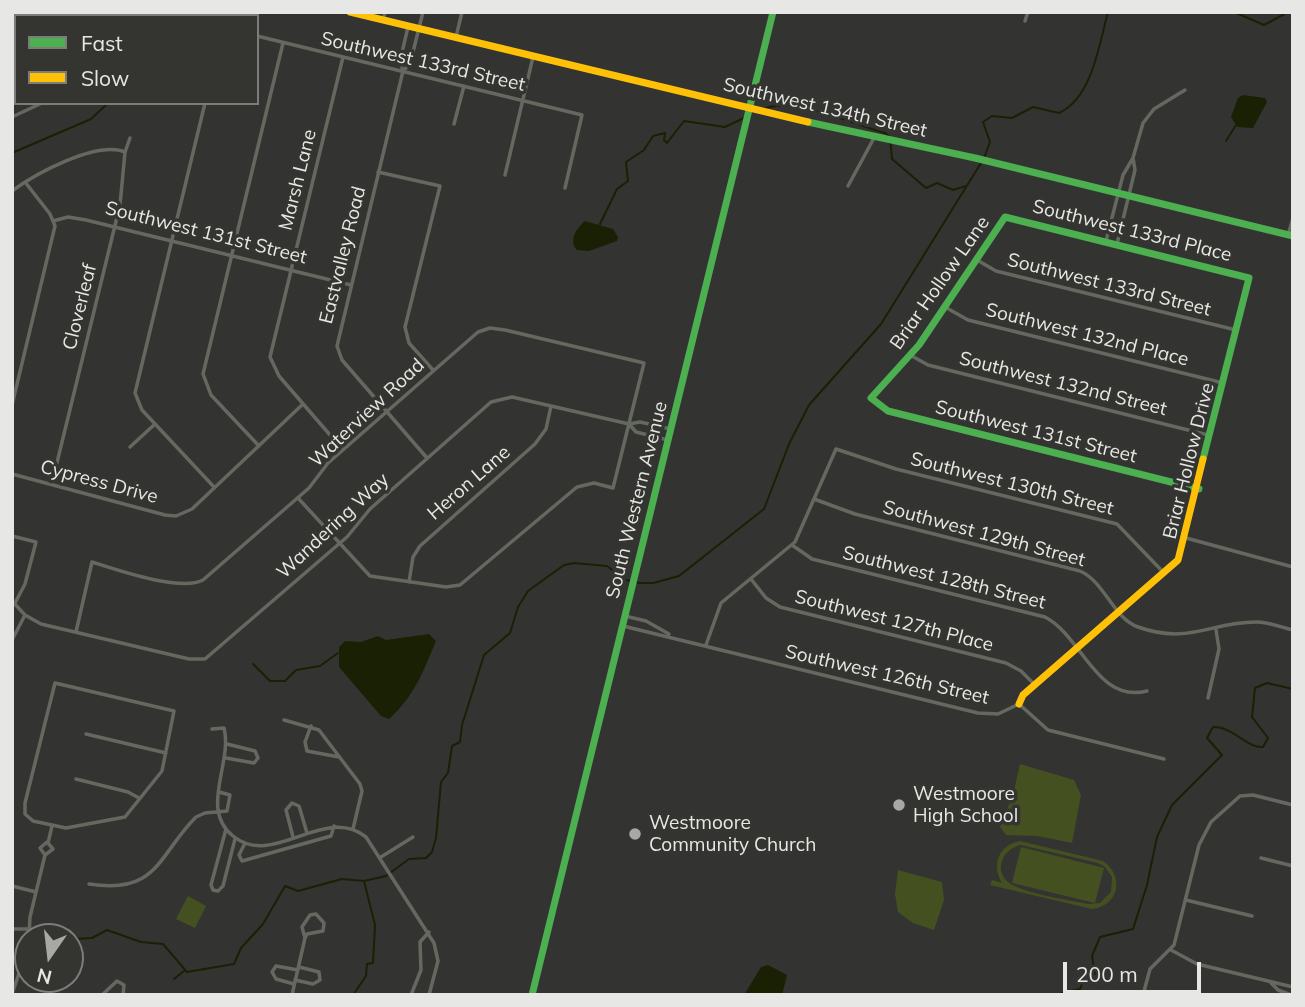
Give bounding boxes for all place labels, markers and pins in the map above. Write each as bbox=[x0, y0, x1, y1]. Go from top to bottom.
place label: Westmoore High School bbox=[913, 783, 1018, 827]
marker: Westmoore High School bbox=[891, 797, 907, 813]
place label: Westmoore Community Church bbox=[649, 812, 816, 856]
marker: Westmoore Community Church bbox=[627, 826, 643, 842]

